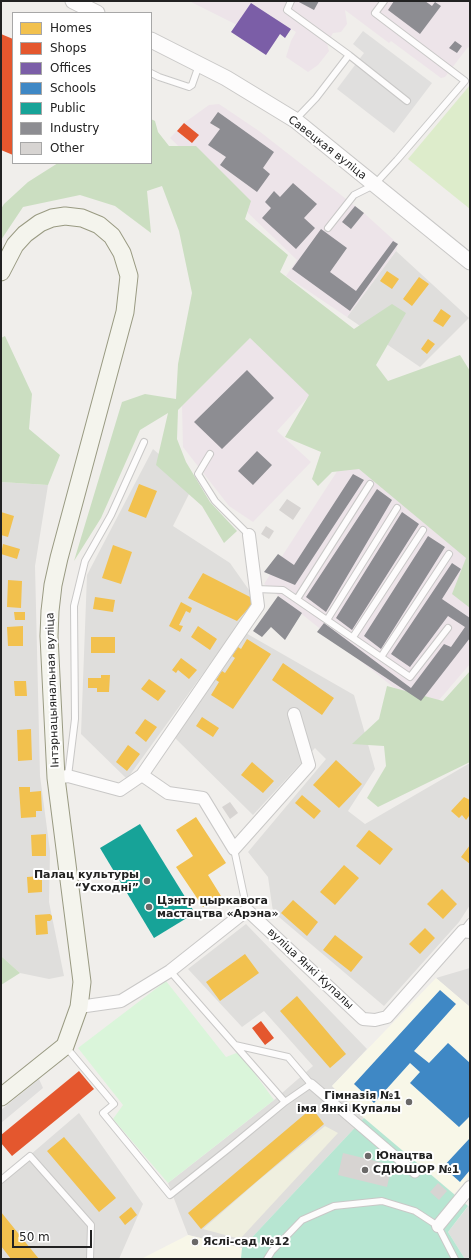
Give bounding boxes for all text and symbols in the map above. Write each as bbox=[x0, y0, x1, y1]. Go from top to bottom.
legend bbox=[12, 12, 152, 164]
text: Homes bbox=[50, 21, 92, 35]
text: Shops bbox=[50, 41, 86, 55]
text: Offices bbox=[50, 61, 91, 75]
text: Schools bbox=[50, 81, 96, 95]
text: Public bbox=[50, 101, 86, 115]
street label: Савецкая вуліца bbox=[285, 113, 369, 183]
text: Industry bbox=[50, 121, 99, 135]
text: Other bbox=[50, 141, 84, 155]
street label: Інтэрнацыянальная вуліца bbox=[44, 612, 62, 768]
place label: Палац культуры “Усходні” bbox=[34, 868, 139, 894]
marker: Палац культуры “Усходні” bbox=[142, 876, 152, 886]
place label: Цэнтр цыркавога мастацтва «Арэна» bbox=[157, 894, 279, 920]
marker: Цэнтр цыркавога мастацтва «Арэна» bbox=[144, 902, 154, 912]
street label: вуліца Янкі Купалы bbox=[264, 926, 356, 1012]
place label: Гімназія №1 імя Янкі Купалы bbox=[297, 1089, 401, 1115]
marker: Гімназія №1 імя Янкі Купалы bbox=[404, 1097, 414, 1107]
place label: Юнацтва bbox=[376, 1149, 433, 1163]
marker: Юнацтва bbox=[363, 1151, 373, 1161]
place label: СДЮШОР №1 bbox=[373, 1163, 460, 1177]
marker: СДЮШОР №1 bbox=[360, 1165, 370, 1175]
scale bar bbox=[14, 1222, 94, 1248]
text: 50 m bbox=[19, 1230, 50, 1244]
place label: Яслі-сад №12 bbox=[203, 1235, 290, 1249]
marker: Яслі-сад №12 bbox=[190, 1237, 200, 1247]

